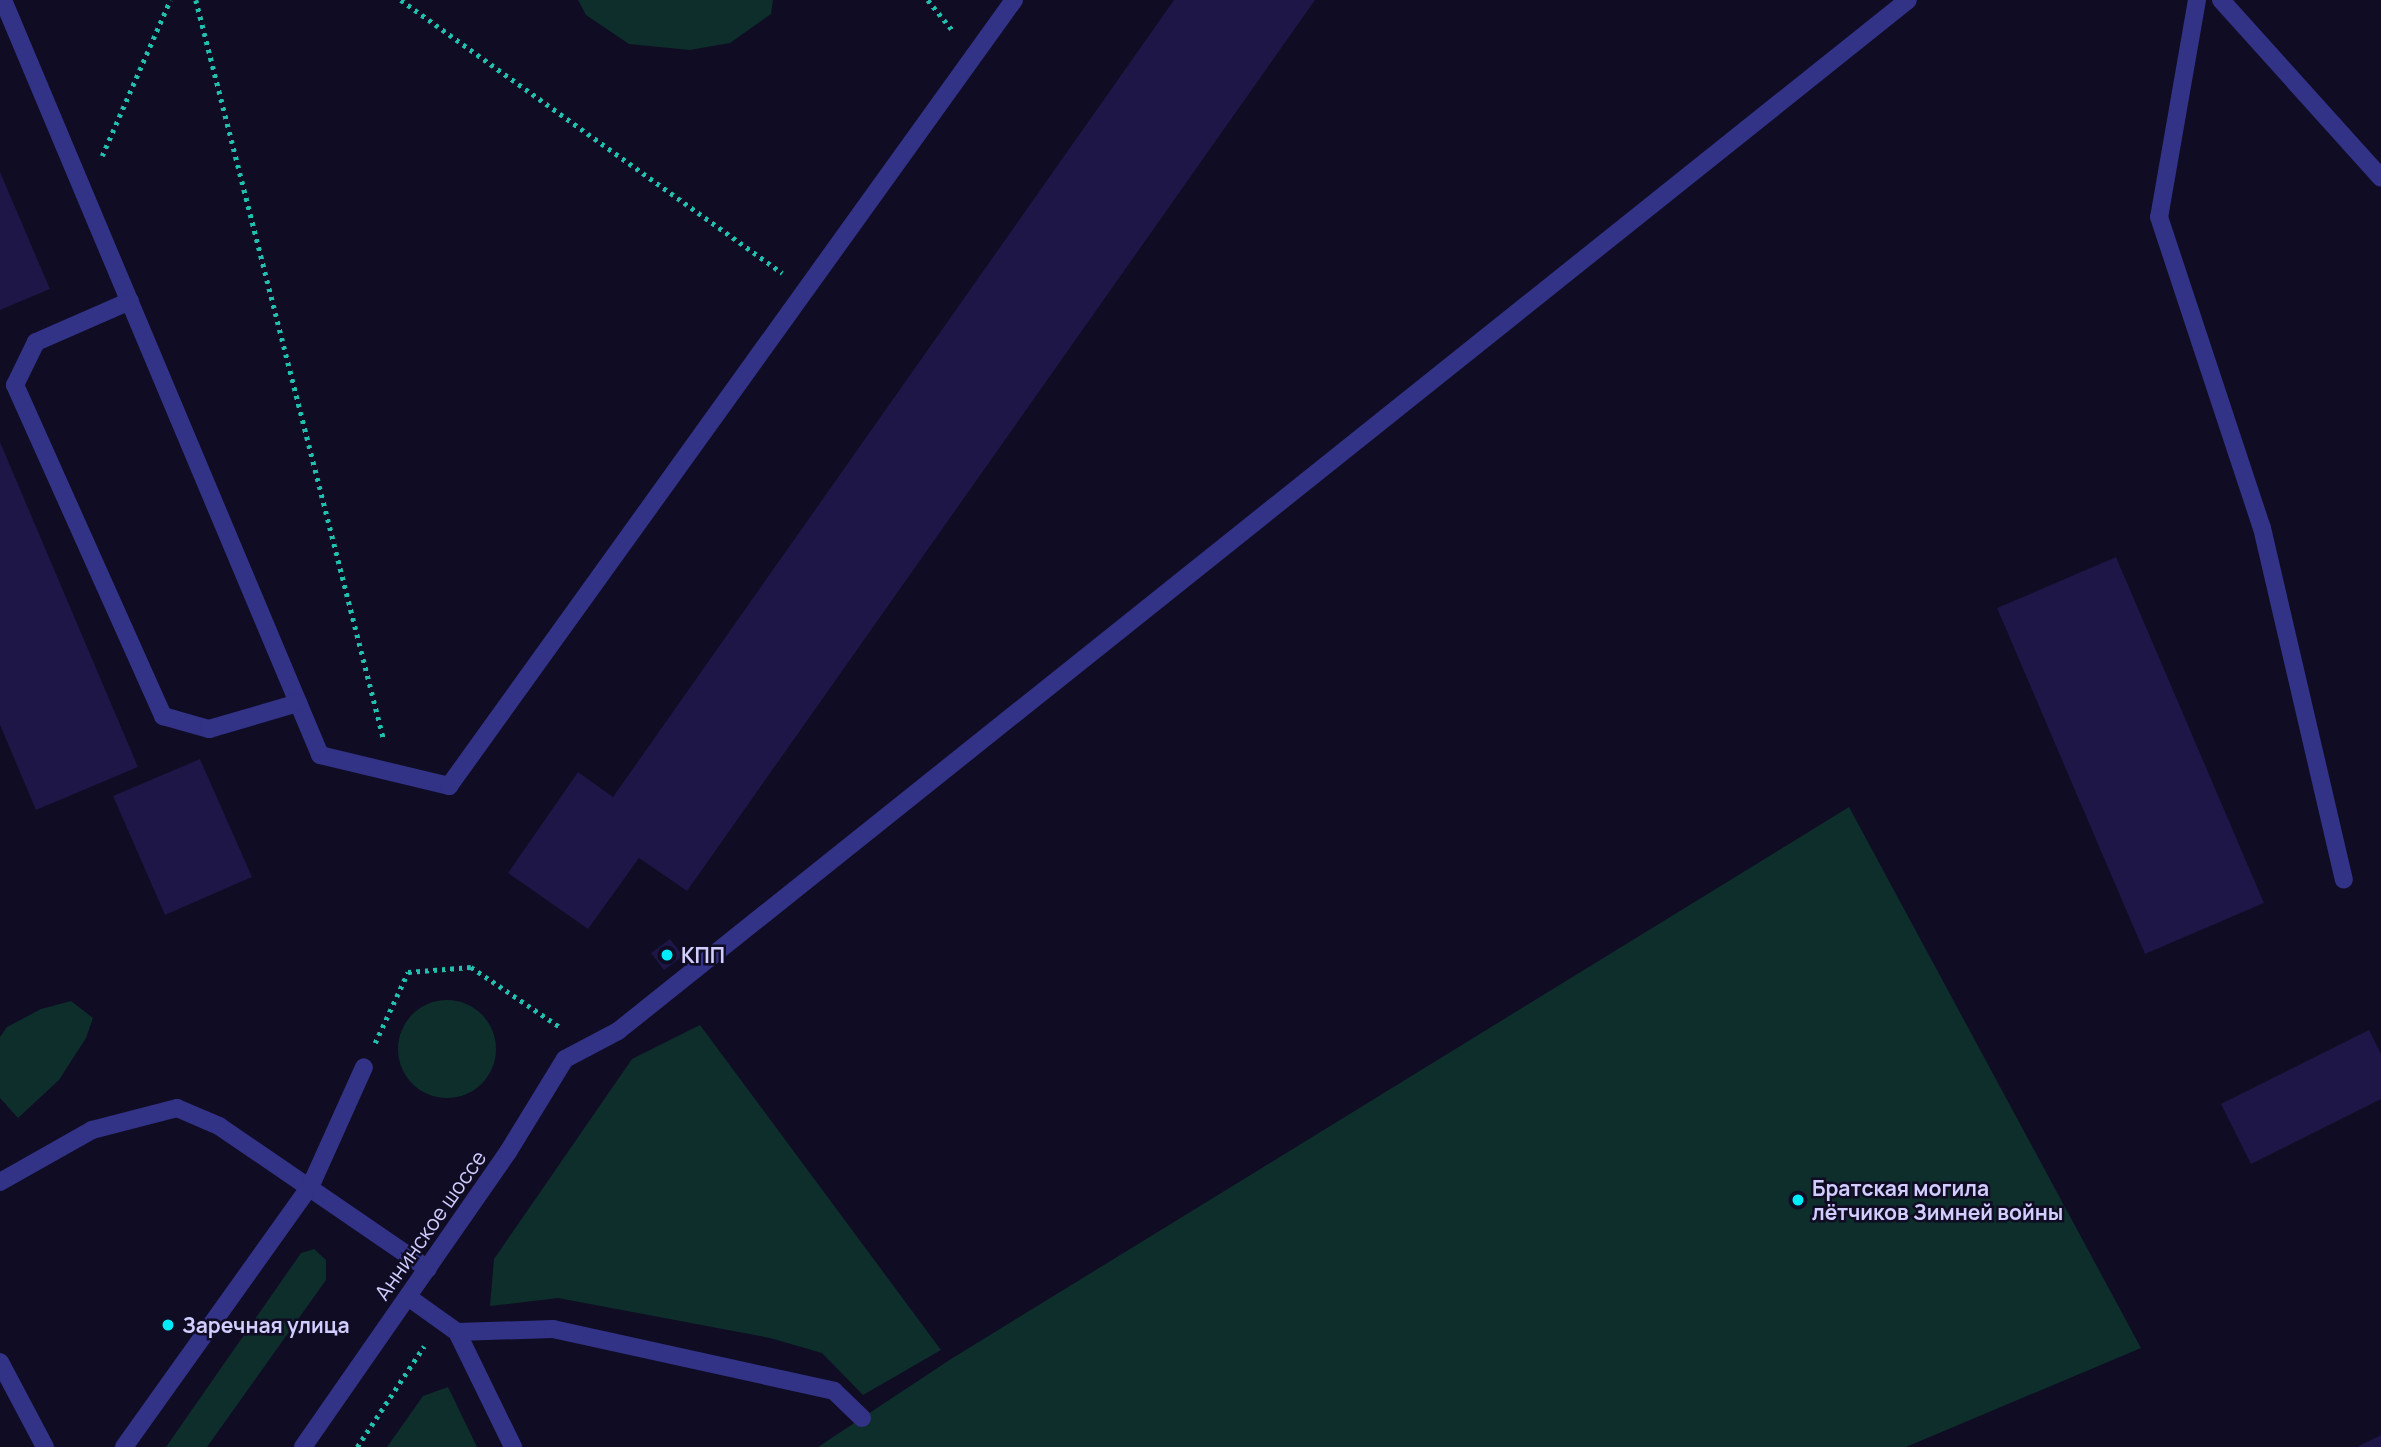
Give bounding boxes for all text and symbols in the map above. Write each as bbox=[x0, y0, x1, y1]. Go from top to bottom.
place label: КПП bbox=[681, 942, 725, 968]
marker: КПП bbox=[659, 947, 675, 963]
street label: Аннинское шоссе bbox=[369, 1145, 491, 1305]
place label: Братская могила лётчиков Зимней войны bbox=[1812, 1175, 2063, 1225]
marker: Братская могила лётчиков Зимней войны bbox=[1790, 1192, 1806, 1208]
place label: Заречная улица bbox=[182, 1312, 350, 1338]
marker: Заречная улица bbox=[160, 1317, 176, 1333]

